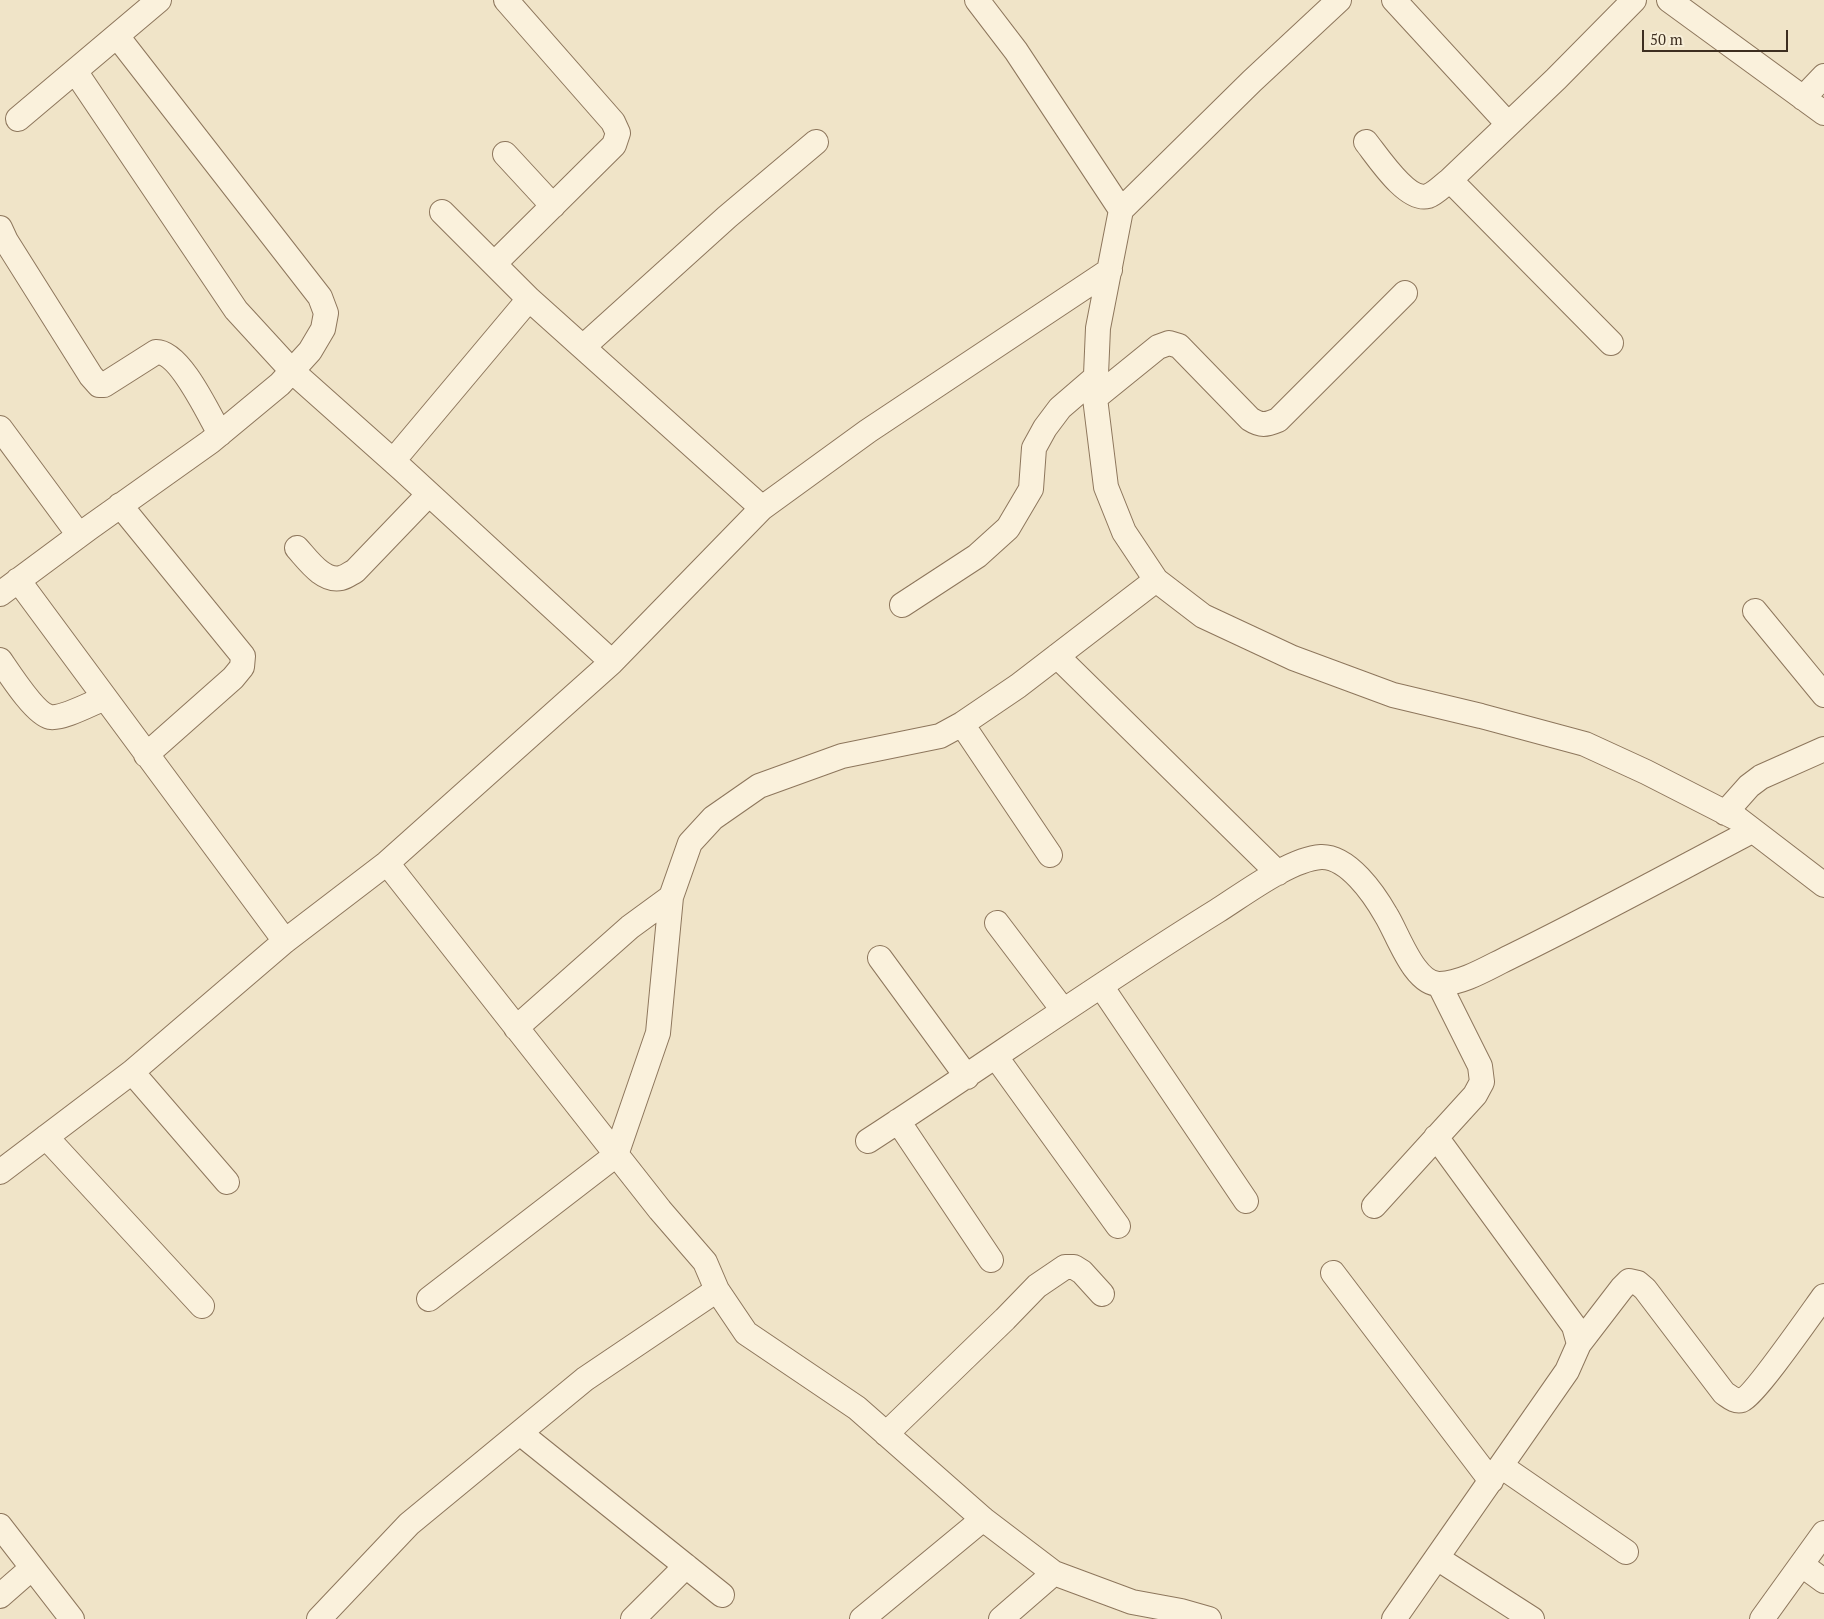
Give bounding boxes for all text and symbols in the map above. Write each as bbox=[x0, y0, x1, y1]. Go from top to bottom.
scale bar bbox=[1644, 20, 1790, 52]
text: 50 m bbox=[1650, 29, 1683, 49]

